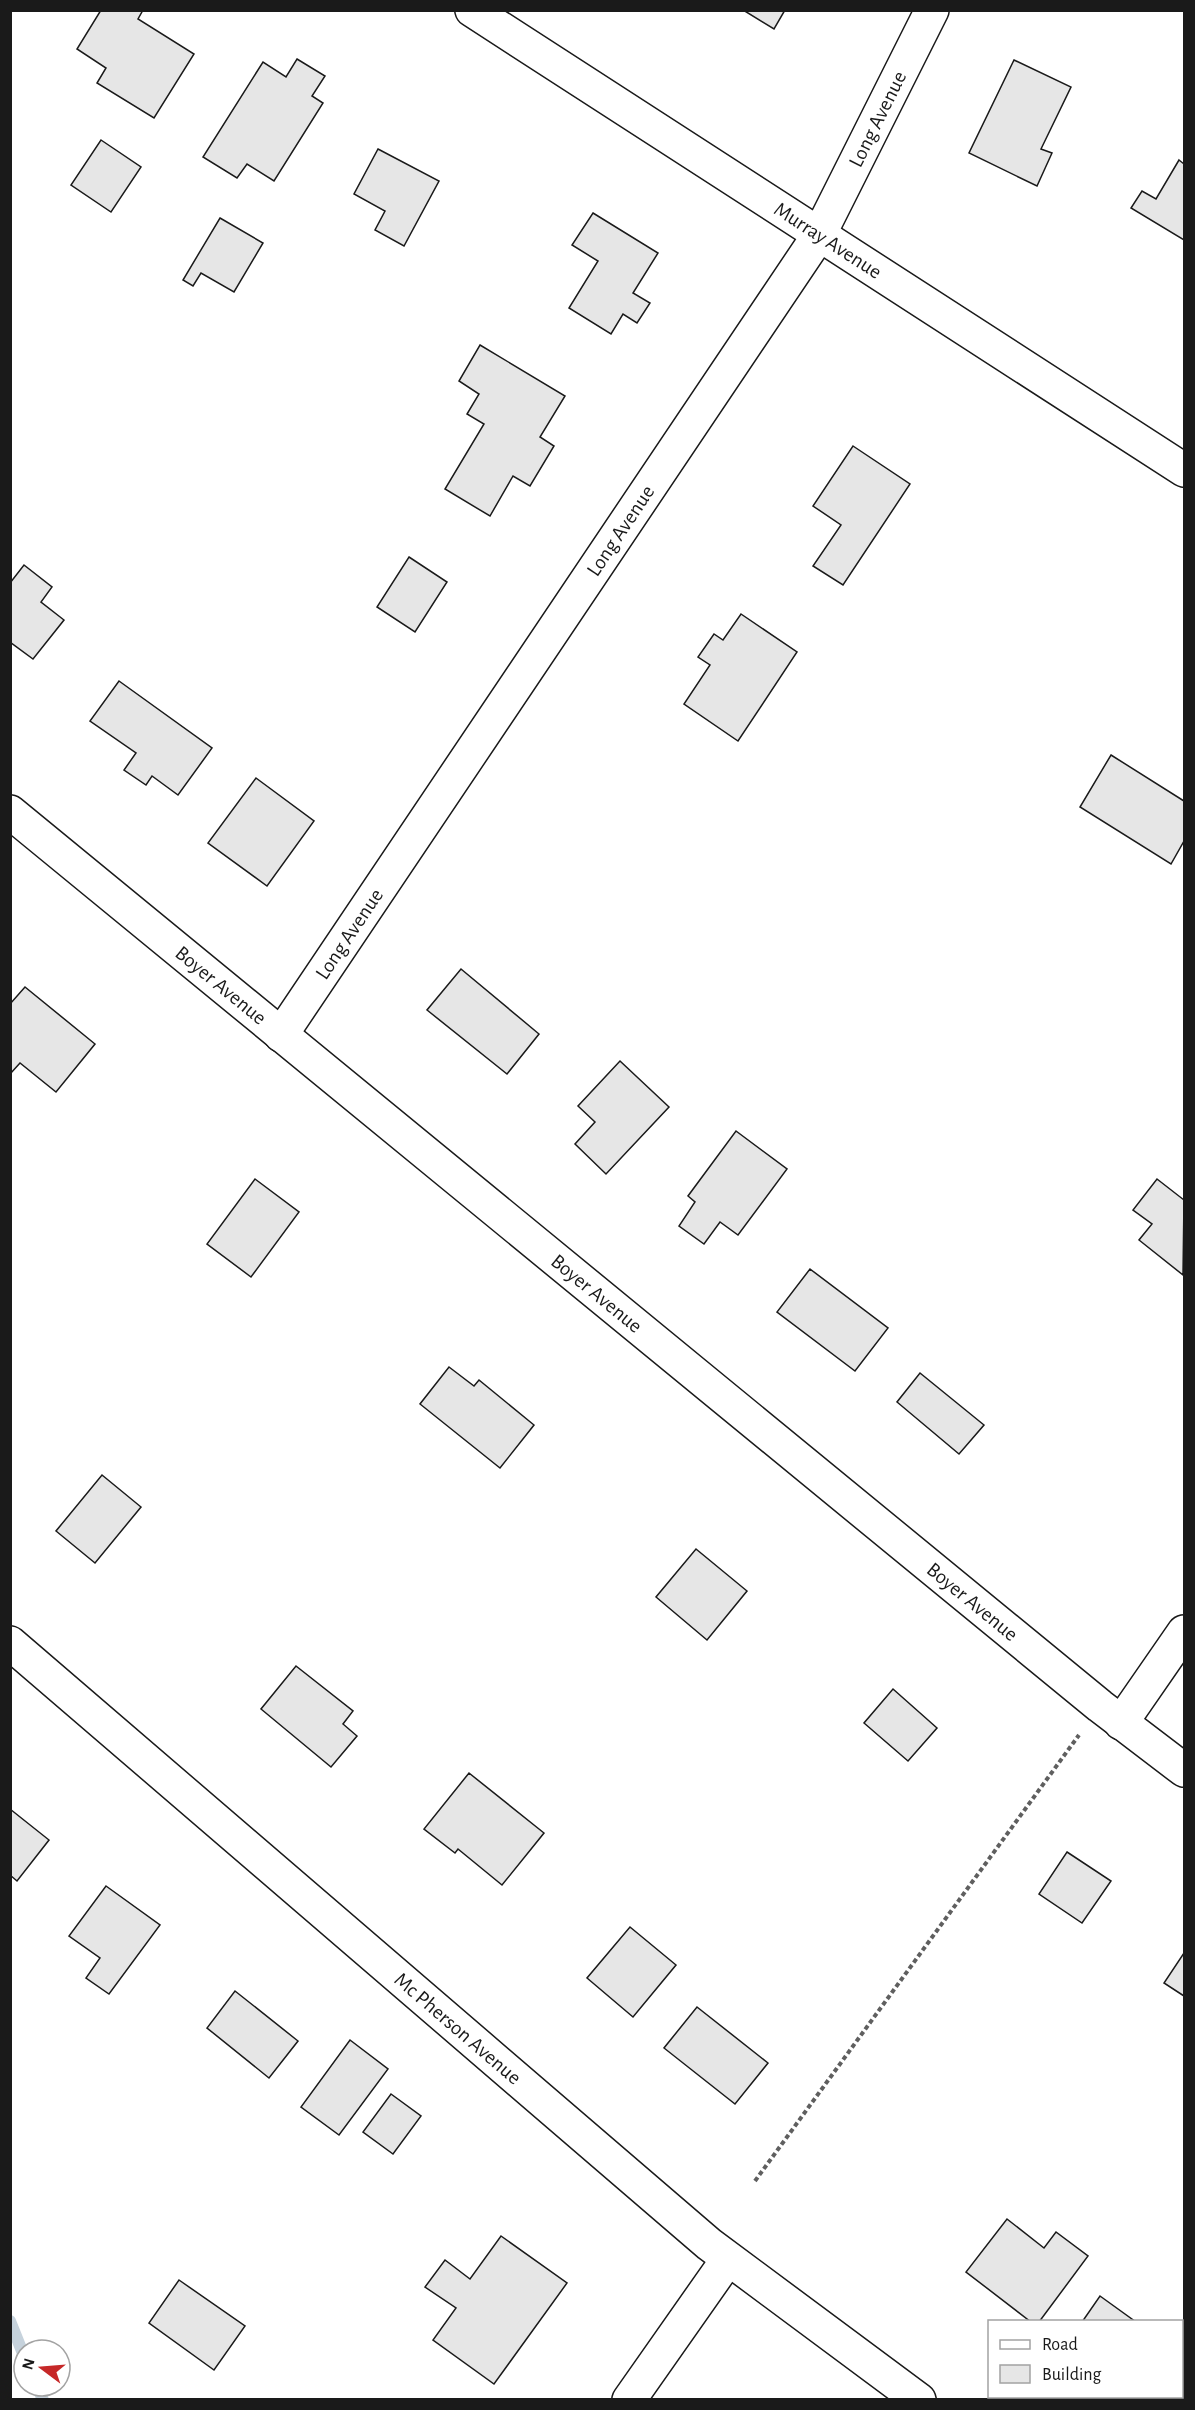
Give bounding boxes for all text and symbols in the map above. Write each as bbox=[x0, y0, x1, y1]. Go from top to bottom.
street label: Long Avenue bbox=[845, 68, 911, 170]
street label: Murray Avenue bbox=[770, 198, 885, 283]
street label: Long Avenue bbox=[583, 482, 659, 580]
street label: Long Avenue bbox=[312, 885, 387, 983]
street label: Boyer Avenue bbox=[171, 942, 270, 1029]
street label: Boyer Avenue bbox=[547, 1250, 646, 1337]
street label: Boyer Avenue bbox=[923, 1559, 1022, 1645]
street label: Mc Pherson Avenue bbox=[390, 1969, 525, 2089]
legend bbox=[988, 2320, 1183, 2398]
text: Road bbox=[1042, 2336, 1078, 2354]
north arrow bbox=[12, 2338, 72, 2398]
text: N bbox=[19, 2357, 38, 2372]
text: Building bbox=[1042, 2366, 1102, 2384]

